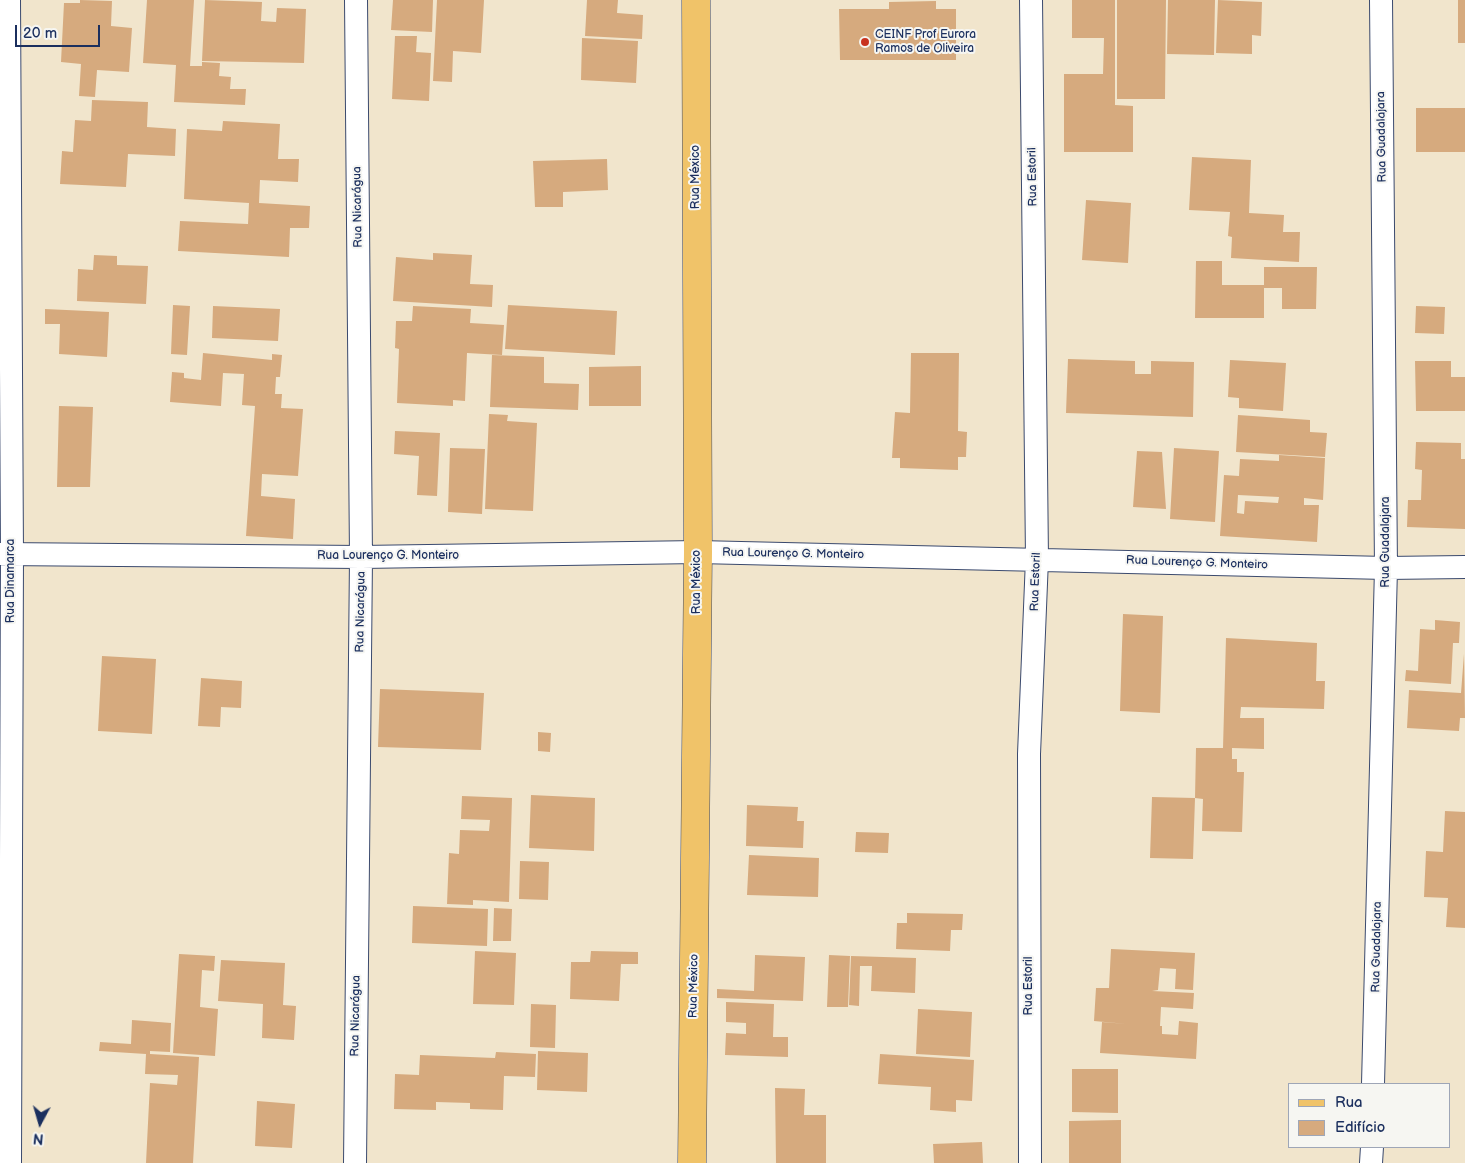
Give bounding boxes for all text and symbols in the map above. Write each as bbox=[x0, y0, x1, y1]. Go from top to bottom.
scale bar bbox=[18, 15, 102, 47]
text: 20 m bbox=[23, 24, 57, 43]
place label: CEINF Prof Eurora Ramos de Oliveira bbox=[875, 28, 976, 56]
marker: CEINF Prof Eurora Ramos de Oliveira bbox=[859, 36, 871, 48]
street label: Rua Guadalajara bbox=[1374, 91, 1390, 183]
street label: Rua México bbox=[689, 145, 703, 209]
street label: Rua Estoril bbox=[1025, 147, 1041, 207]
street label: Rua Nicarágua bbox=[350, 166, 366, 248]
street label: Rua Guadalajara bbox=[1379, 496, 1393, 588]
street label: Rua Dinamarca bbox=[4, 539, 18, 623]
street label: Rua Lourenço G. Monteiro bbox=[722, 546, 864, 562]
street label: Rua Lourenço G. Monteiro bbox=[317, 549, 459, 563]
street label: Rua México bbox=[690, 550, 704, 614]
street label: Rua Estoril bbox=[1028, 552, 1044, 612]
street label: Rua Lourenço G. Monteiro bbox=[1126, 553, 1268, 573]
street label: Rua Nicarágua bbox=[353, 571, 369, 653]
street label: Rua Guadalajara bbox=[1369, 901, 1385, 993]
street label: Rua México bbox=[686, 954, 702, 1018]
street label: Rua Estoril bbox=[1022, 956, 1036, 1016]
street label: Rua Nicarágua bbox=[348, 975, 364, 1057]
legend bbox=[1288, 1083, 1450, 1148]
text: Rua bbox=[1335, 1093, 1363, 1112]
north arrow bbox=[15, 1098, 65, 1148]
text: Edifício bbox=[1335, 1118, 1385, 1137]
text: N bbox=[32, 1129, 45, 1147]

